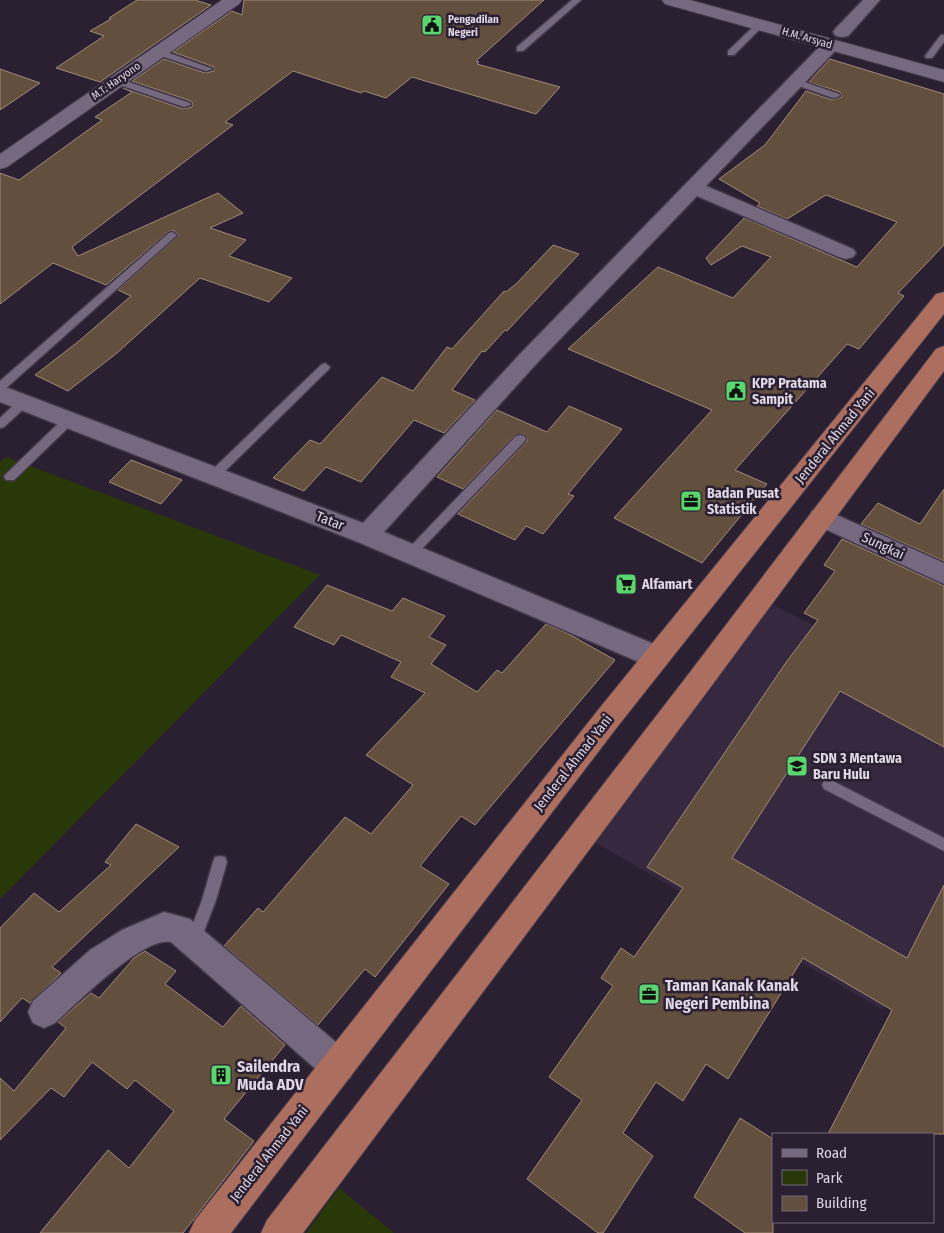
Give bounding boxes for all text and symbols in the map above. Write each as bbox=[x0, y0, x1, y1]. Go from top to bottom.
public building icon: Pengadilan Negeri bbox=[420, 13, 444, 37]
place label: Pengadilan Negeri bbox=[448, 13, 499, 39]
street label: H.M. Arsyad bbox=[780, 25, 834, 51]
street label: M.T. Haryono bbox=[89, 59, 143, 103]
place label: KPP Pratama Sampit bbox=[752, 375, 827, 408]
public building icon: KPP Pratama Sampit bbox=[724, 379, 748, 403]
street label: Jenderal Ahmad Yani bbox=[791, 385, 879, 487]
place label: Badan Pusat Statistik bbox=[707, 485, 780, 518]
office icon: Badan Pusat Statistik bbox=[679, 489, 703, 513]
street label: Tatar bbox=[313, 508, 347, 534]
street label: Sungkai bbox=[859, 529, 907, 563]
supermarket icon: Alfamart bbox=[614, 572, 638, 596]
place label: Alfamart bbox=[641, 576, 693, 593]
street label: Jenderal Ahmad Yani bbox=[530, 711, 616, 815]
place label: SDN 3 Mentawa Baru Hulu bbox=[813, 750, 902, 783]
school or university icon: SDN 3 Mentawa Baru Hulu bbox=[785, 754, 809, 778]
place label: Taman Kanak Kanak Negeri Pembina bbox=[665, 976, 799, 1013]
office icon: Taman Kanak Kanak Negeri Pembina bbox=[637, 982, 661, 1006]
place label: Sailendra Muda ADV bbox=[237, 1057, 304, 1094]
building icon: Sailendra Muda ADV bbox=[209, 1063, 233, 1087]
street label: Jenderal Ahmad Yani bbox=[226, 1102, 312, 1206]
legend bbox=[772, 1133, 934, 1223]
text: Road bbox=[816, 1144, 847, 1162]
text: Park bbox=[816, 1169, 843, 1187]
text: Building bbox=[816, 1194, 867, 1212]

